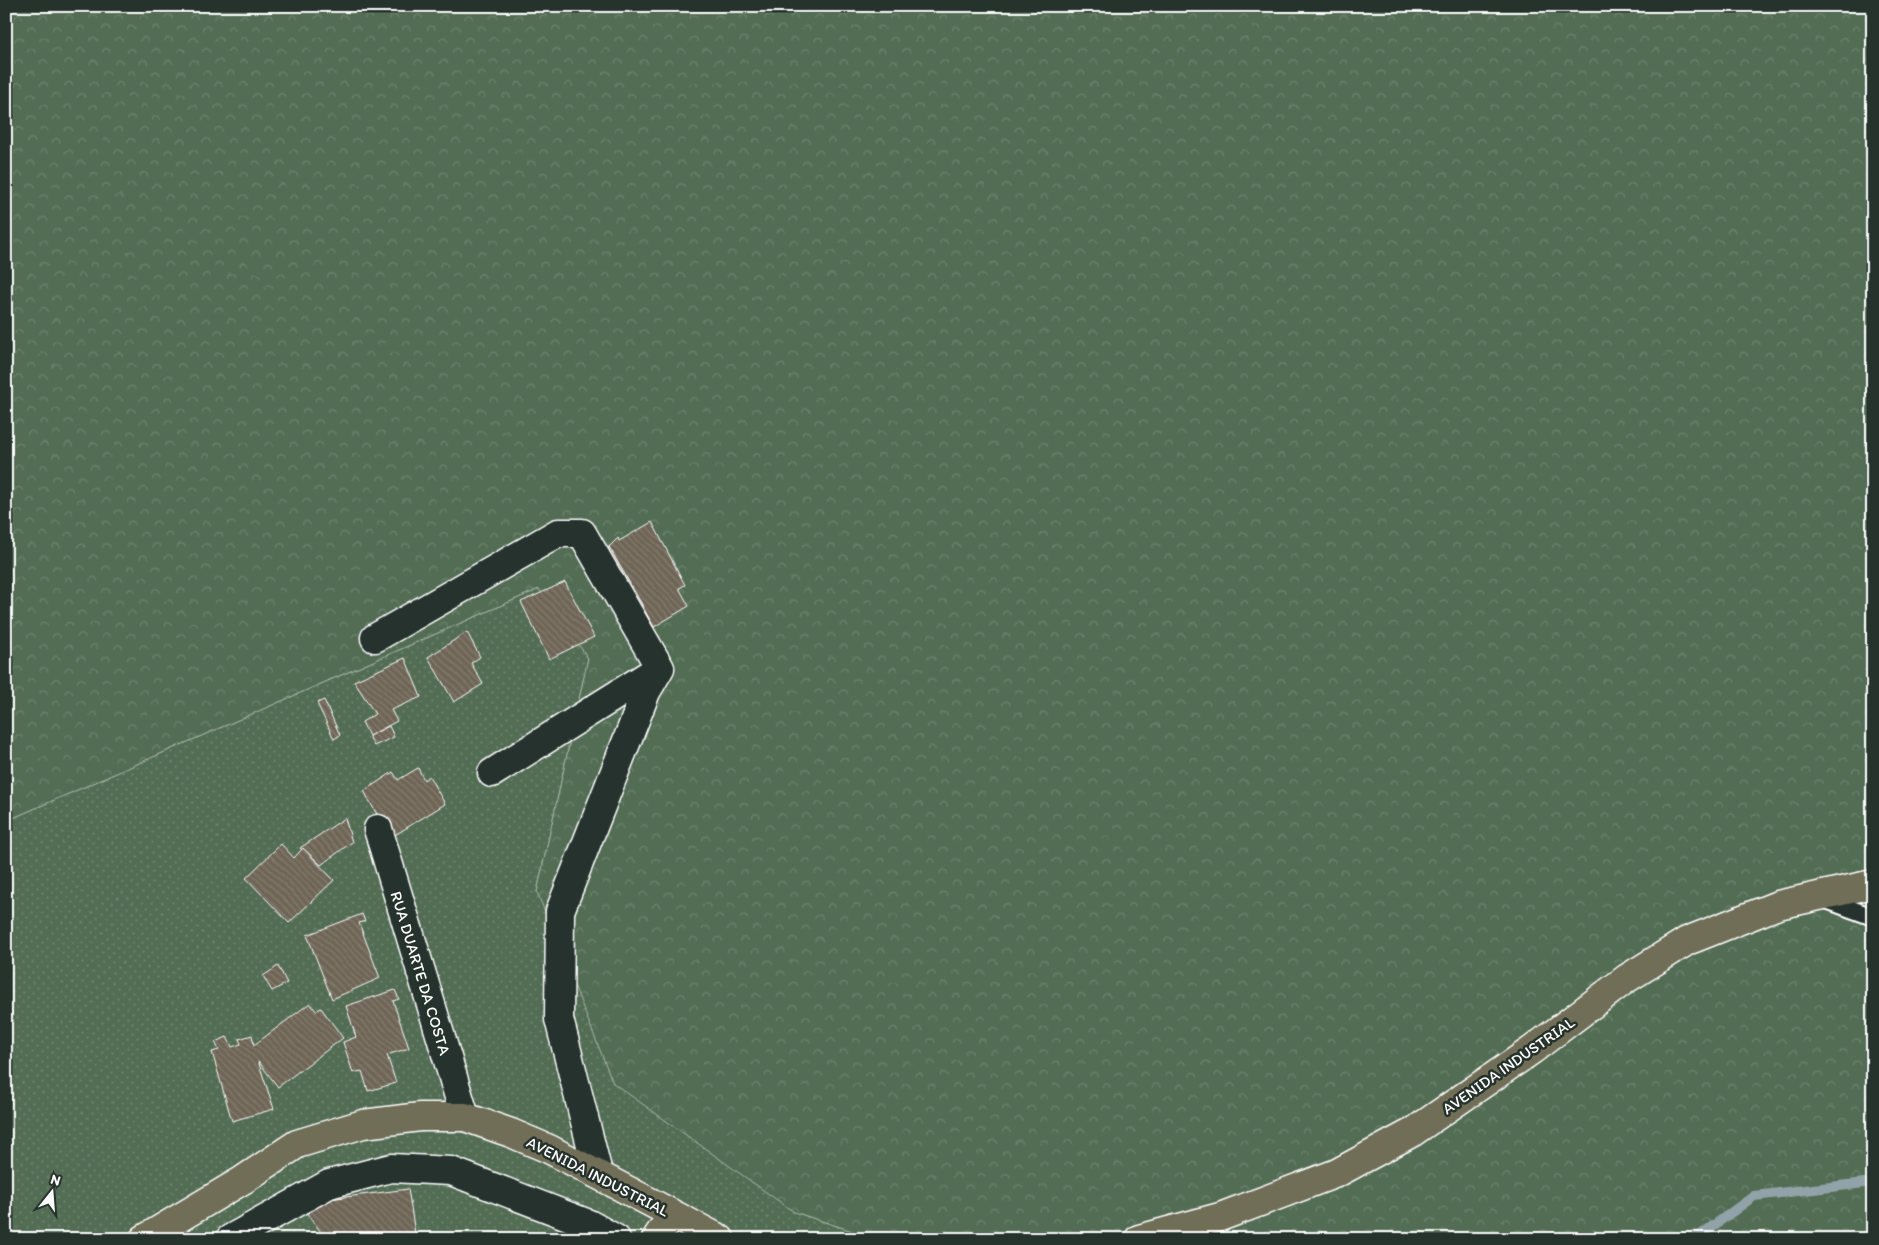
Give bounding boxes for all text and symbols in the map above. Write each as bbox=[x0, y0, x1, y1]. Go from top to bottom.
street label: RUA DUARTE DA COSTA bbox=[387, 889, 455, 1057]
street label: AVENIDA INDUSTRIAL bbox=[1438, 1013, 1578, 1118]
street label: AVENIDA INDUSTRIAL bbox=[523, 1132, 672, 1221]
north arrow bbox=[28, 1168, 78, 1218]
text: N bbox=[49, 1171, 63, 1190]

